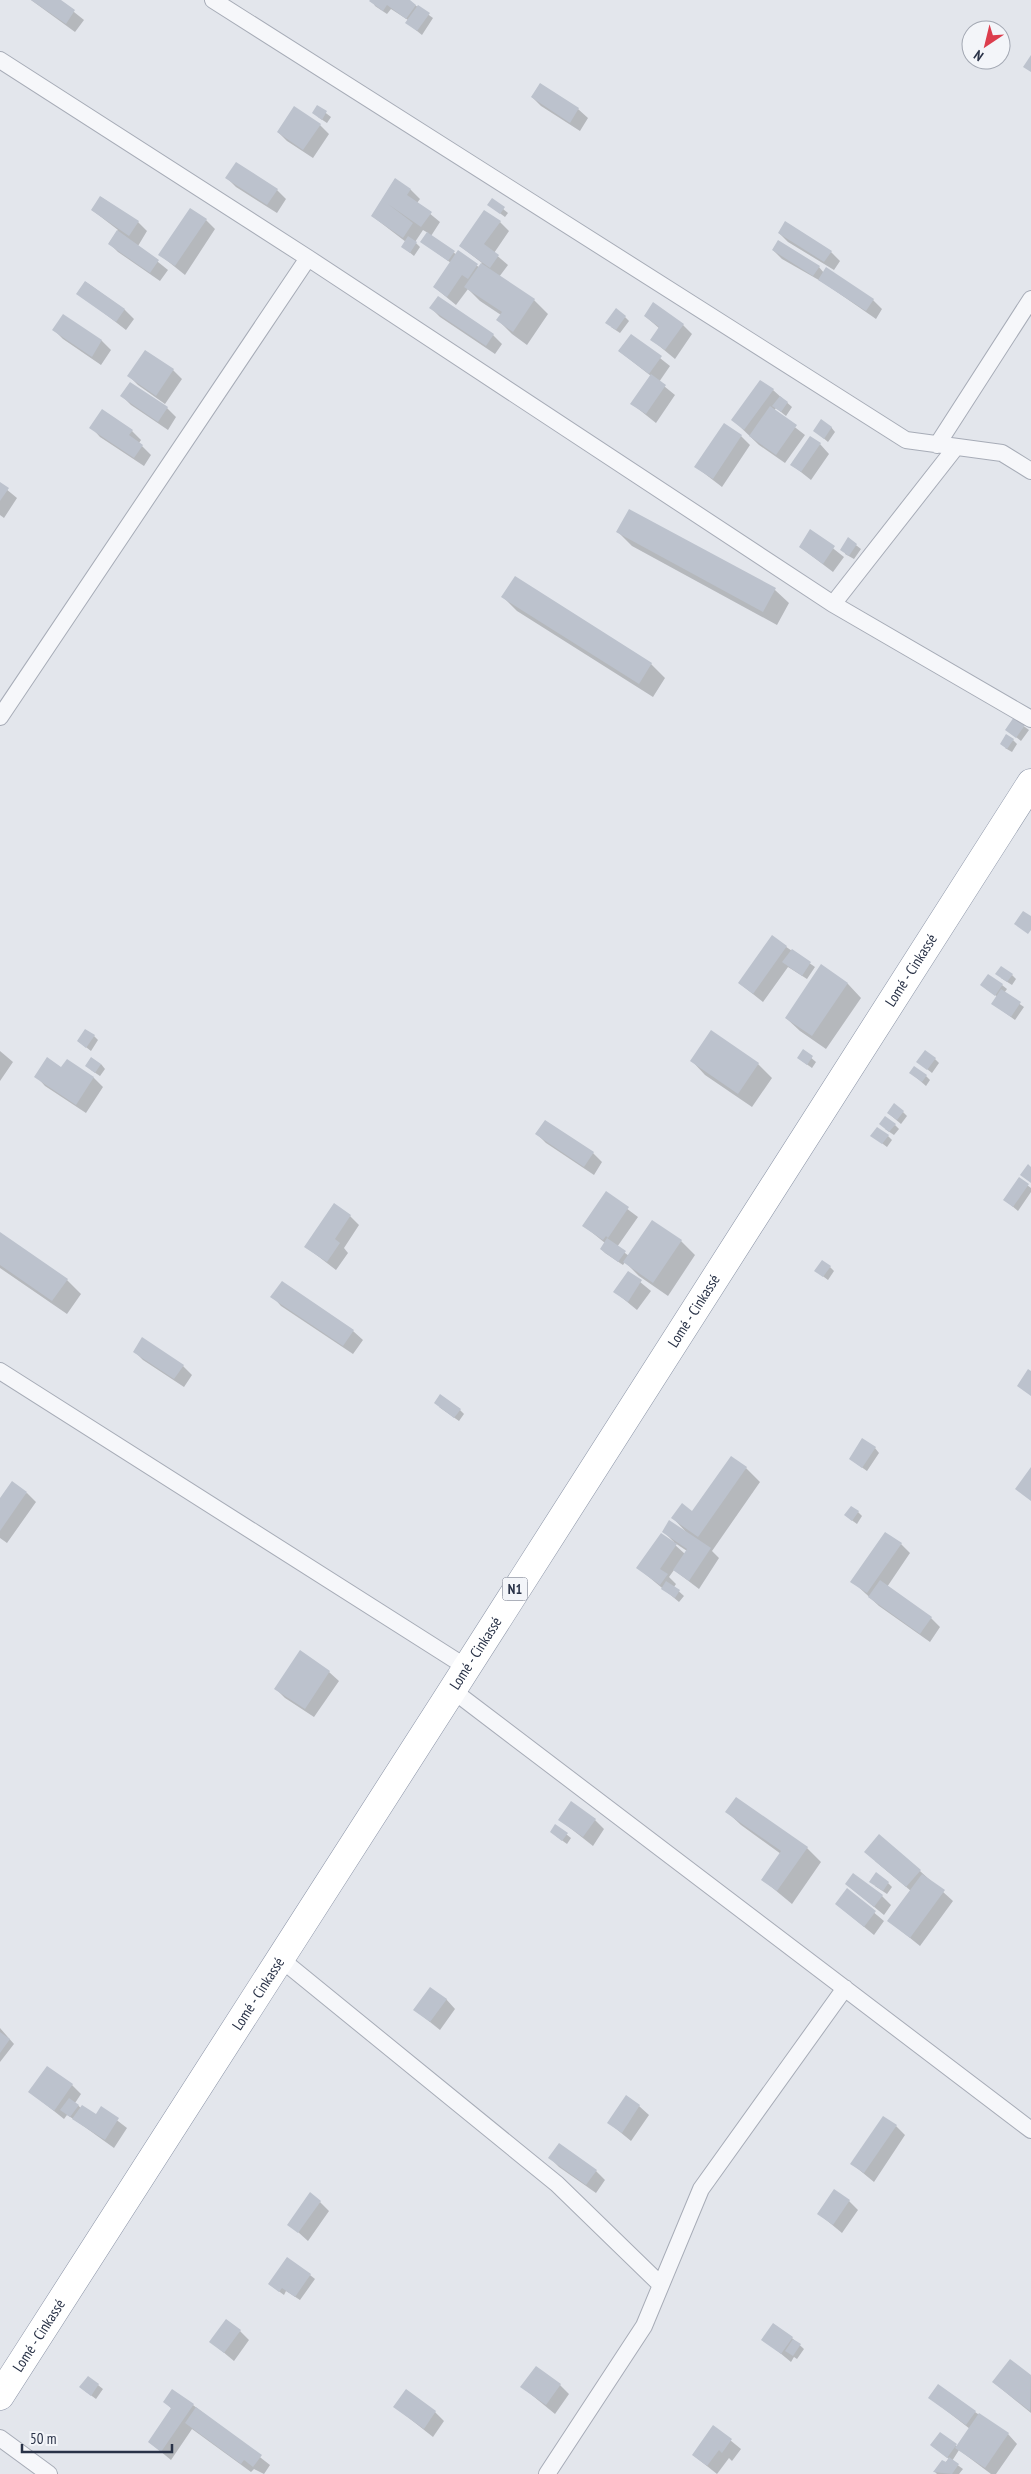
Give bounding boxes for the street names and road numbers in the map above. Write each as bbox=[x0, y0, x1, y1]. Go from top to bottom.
street label: Lomé - Cinkassé bbox=[881, 930, 941, 1010]
street label: Lomé - Cinkassé bbox=[663, 1271, 724, 1351]
road number: N1 bbox=[502, 1578, 528, 1600]
street label: Lomé - Cinkassé bbox=[445, 1613, 506, 1693]
street label: Lomé - Cinkassé bbox=[228, 1954, 288, 2033]
street label: Lomé - Cinkassé bbox=[8, 2295, 69, 2375]

